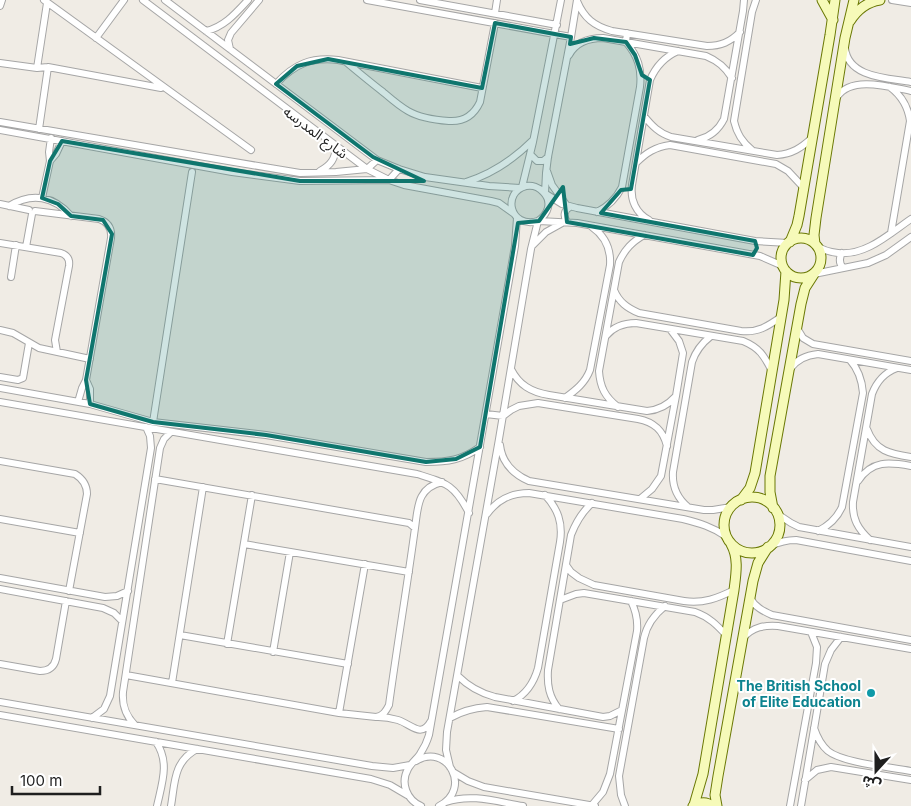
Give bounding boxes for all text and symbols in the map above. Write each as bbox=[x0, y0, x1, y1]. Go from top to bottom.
street label: شارع المدرسه bbox=[279, 102, 352, 164]
place label: The British School of Elite Education bbox=[737, 677, 861, 710]
marker: The British School of Elite Education bbox=[865, 687, 877, 699]
north arrow bbox=[851, 746, 901, 796]
scale bar bbox=[12, 764, 100, 796]
text: 100 m bbox=[20, 771, 62, 790]
text: ش bbox=[859, 772, 883, 795]

